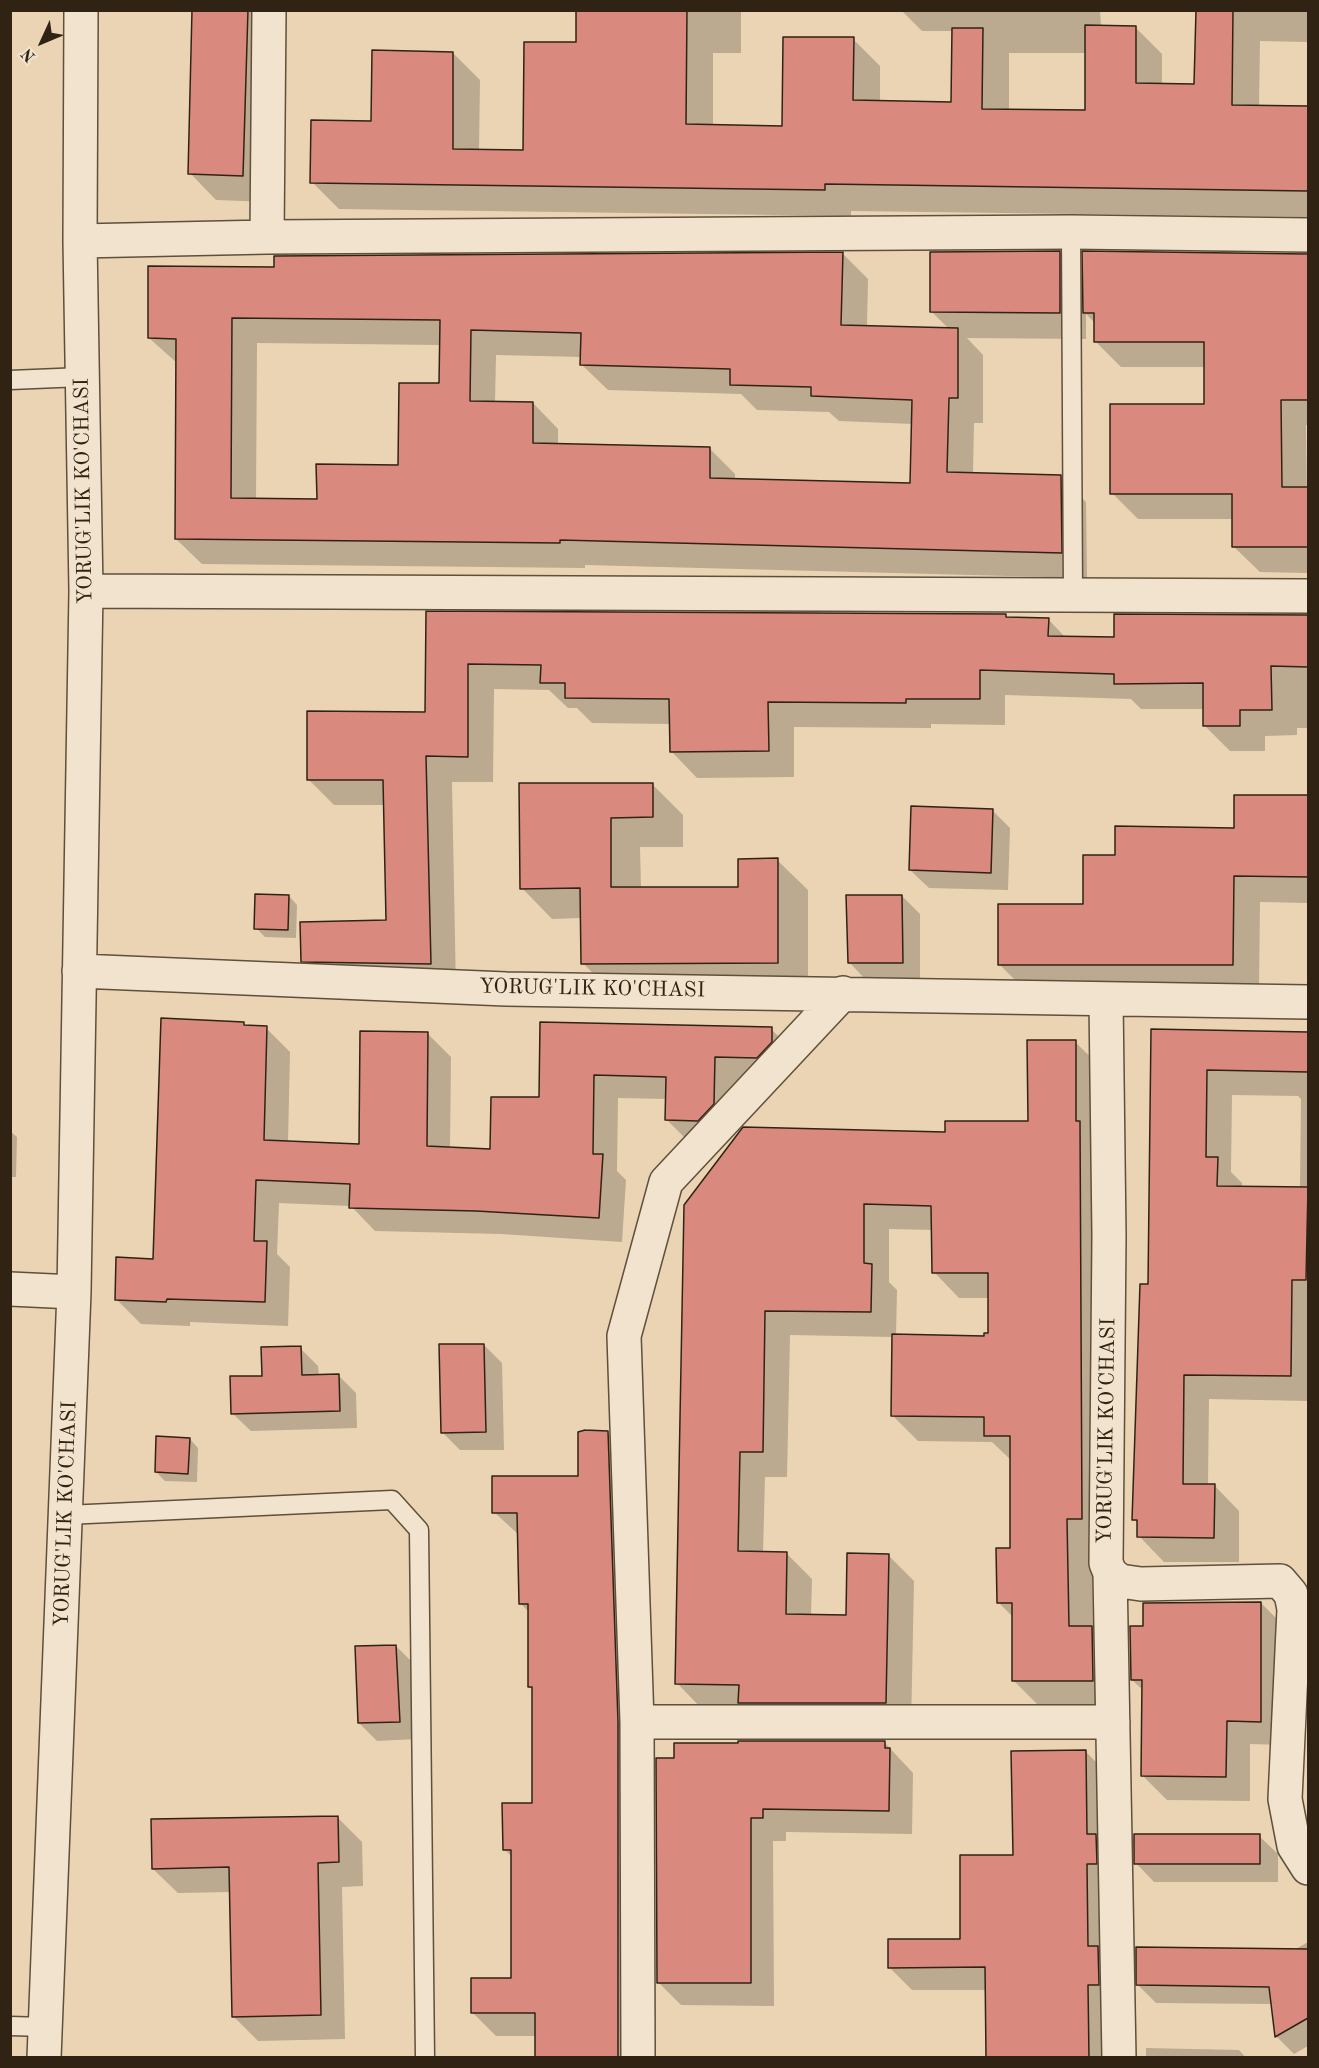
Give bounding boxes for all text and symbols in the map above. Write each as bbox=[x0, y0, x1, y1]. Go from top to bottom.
north arrow bbox=[12, 12, 72, 72]
text: N bbox=[19, 45, 39, 64]
street label: YORUG'LIK KO'CHASI bbox=[69, 378, 99, 604]
street label: YORUG'LIK KO'CHASI bbox=[479, 974, 705, 1004]
street label: YORUG'LIK KO'CHASI bbox=[1092, 1318, 1122, 1544]
street label: YORUG'LIK KO'CHASI bbox=[49, 1401, 83, 1627]

